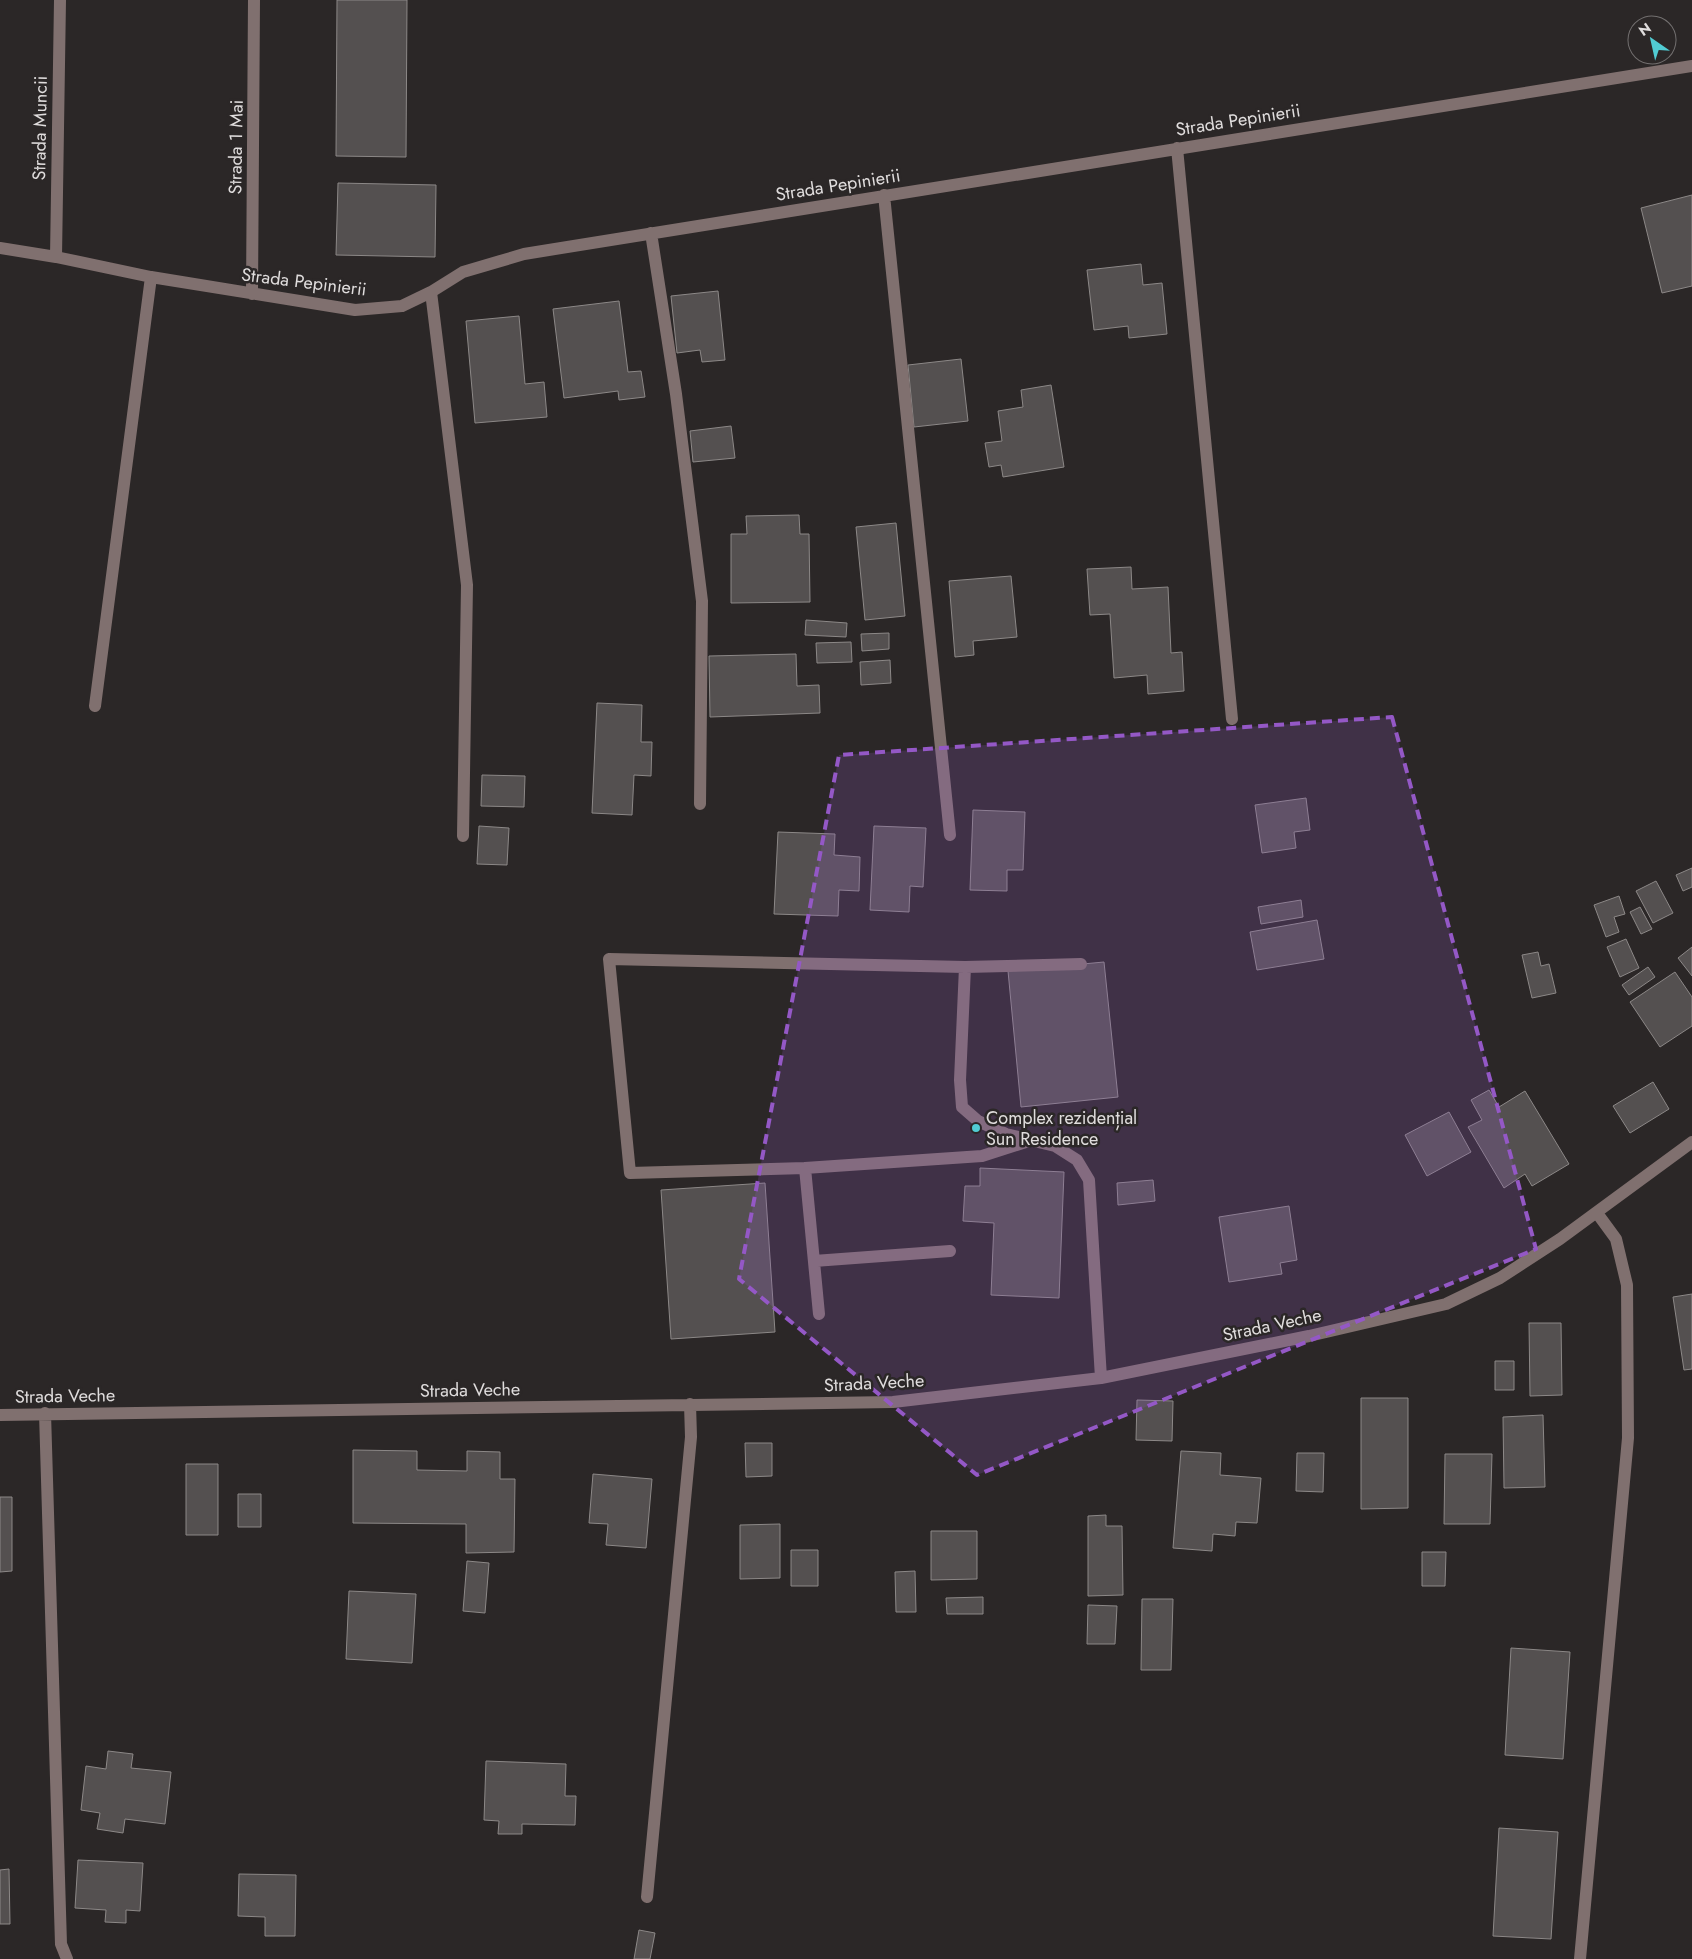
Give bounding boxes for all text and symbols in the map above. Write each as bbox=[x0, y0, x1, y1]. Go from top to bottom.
north arrow bbox=[1627, 15, 1677, 65]
text: N bbox=[1635, 18, 1655, 41]
street label: Strada Muncii bbox=[26, 75, 54, 181]
street label: Strada Pepinierii bbox=[1174, 97, 1302, 143]
street label: Strada 1 Mai bbox=[222, 99, 250, 195]
street label: Strada Pepinierii bbox=[774, 162, 902, 208]
street label: Strada Pepinierii bbox=[240, 261, 368, 303]
place label: Complex rezidențial Sun Residence bbox=[986, 1105, 1137, 1152]
marker: Complex rezidențial Sun Residence bbox=[970, 1122, 982, 1134]
street label: Strada Veche bbox=[1220, 1302, 1324, 1348]
street label: Strada Veche bbox=[823, 1367, 925, 1399]
street label: Strada Veche bbox=[420, 1376, 520, 1404]
street label: Strada Veche bbox=[15, 1382, 115, 1410]

